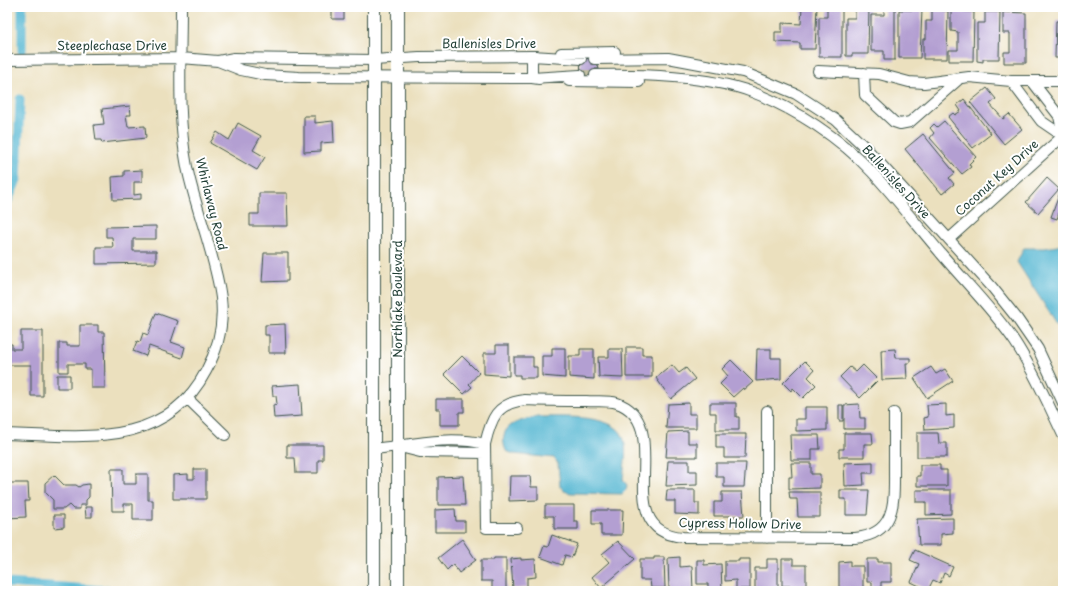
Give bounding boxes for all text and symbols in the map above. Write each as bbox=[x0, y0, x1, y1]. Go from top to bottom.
street label: Ballenisles Drive bbox=[442, 34, 536, 52]
street label: Steeplechase Drive bbox=[57, 36, 167, 54]
street label: Coconut Key Drive bbox=[951, 135, 1042, 220]
street label: Ballenisles Drive bbox=[859, 140, 935, 222]
street label: Whirlaway Road bbox=[192, 156, 232, 252]
street label: Northlake Boulevard bbox=[388, 239, 406, 358]
street label: Cypress Hollow Drive bbox=[679, 513, 802, 533]

